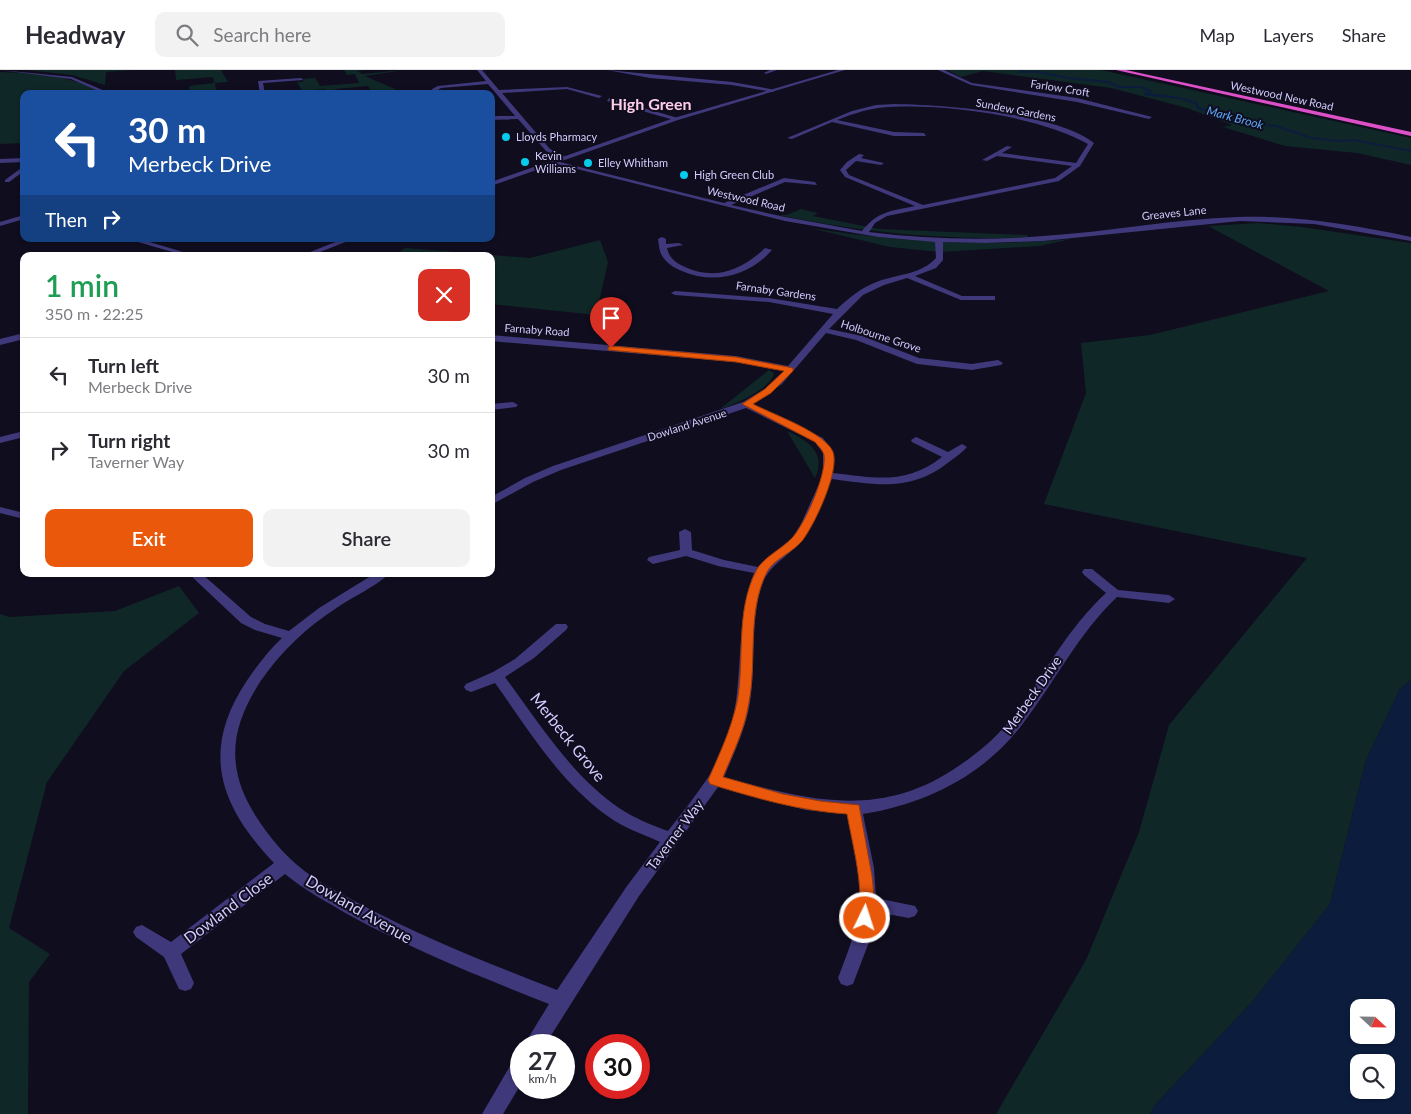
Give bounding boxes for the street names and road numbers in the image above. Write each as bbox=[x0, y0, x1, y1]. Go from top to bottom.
street label: Farlow Croft bbox=[1030, 76, 1091, 99]
street label: Westwood New Road bbox=[1229, 78, 1335, 113]
street label: Sundew Gardens bbox=[975, 95, 1058, 124]
street label: Westwood Road bbox=[706, 183, 786, 214]
street label: Greaves Lane bbox=[1141, 203, 1207, 222]
street label: Farnaby Gardens bbox=[735, 278, 817, 303]
street label: Holbourne Grove bbox=[839, 316, 923, 355]
street label: Farnaby Road bbox=[504, 321, 570, 338]
street label: Dowland Avenue bbox=[646, 406, 728, 443]
street label: Merbeck Drive bbox=[998, 652, 1065, 737]
street label: Merbeck Grove bbox=[527, 689, 610, 785]
street label: Taverner Way bbox=[642, 795, 707, 873]
street label: Dowland Close bbox=[180, 868, 276, 947]
street label: Dowland Avenue bbox=[303, 870, 416, 947]

